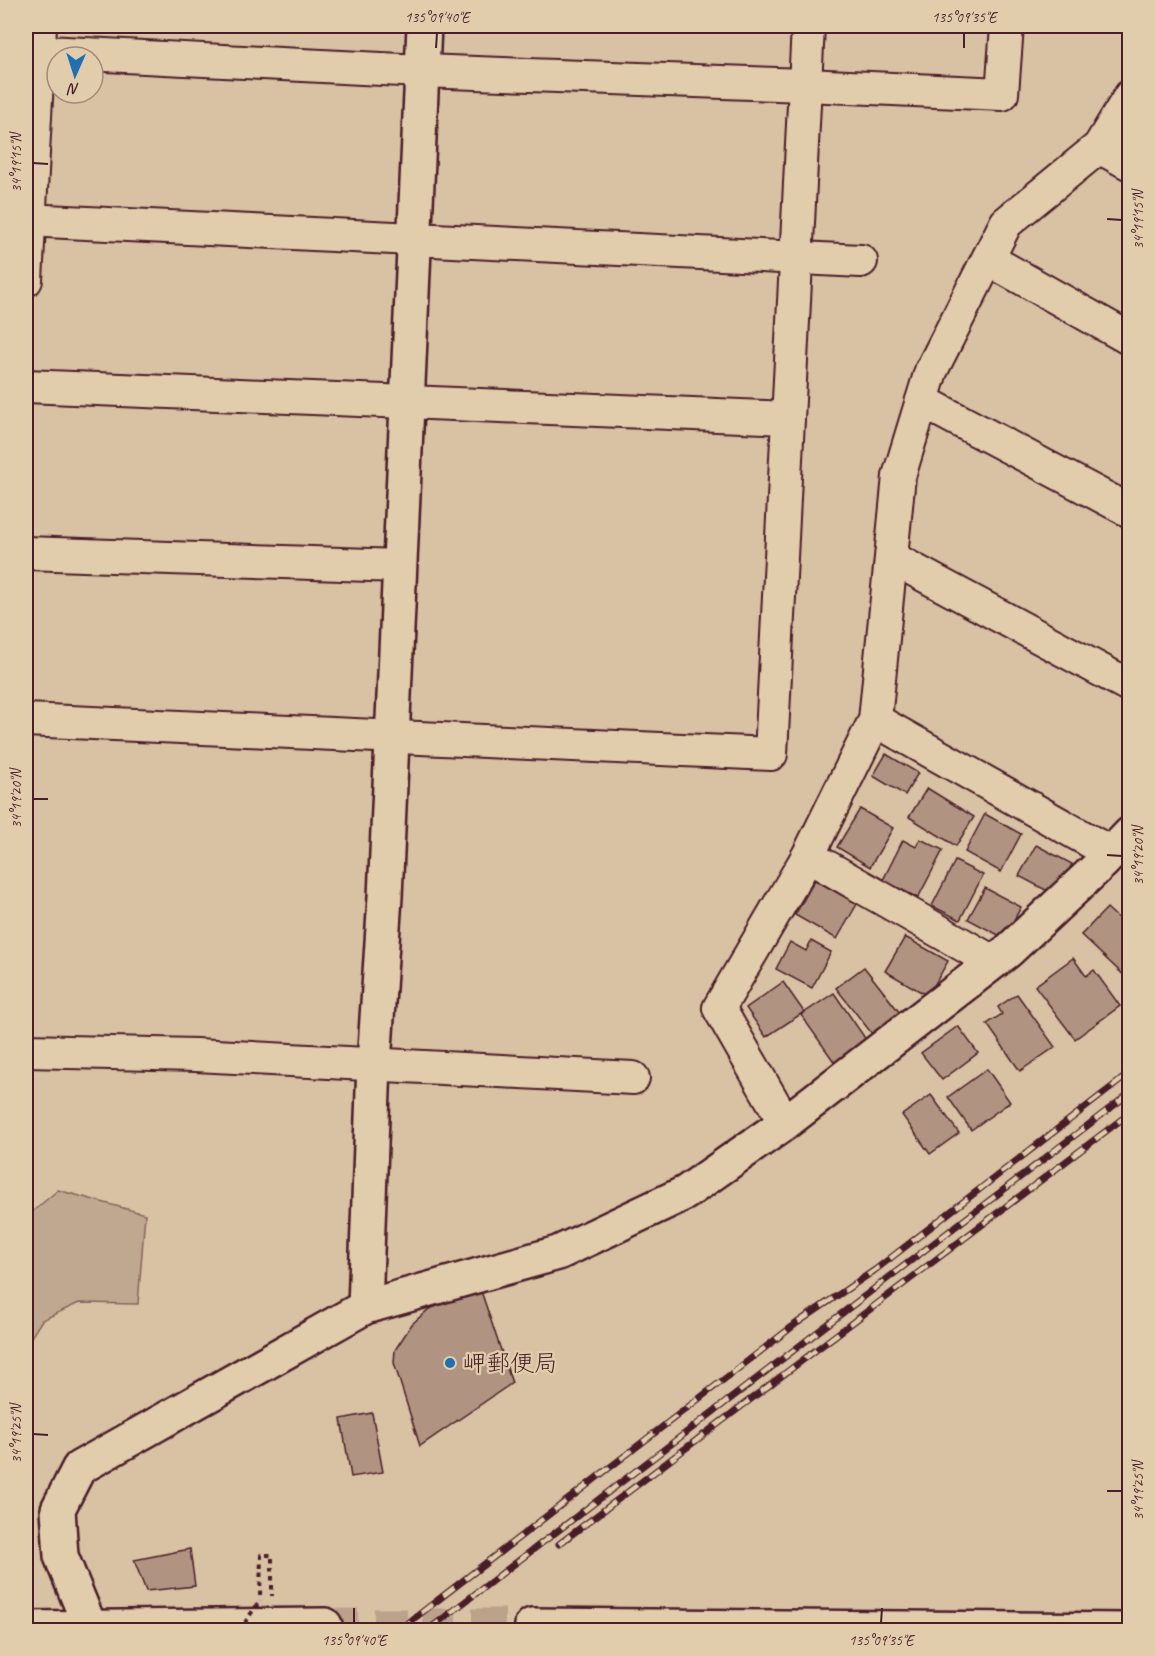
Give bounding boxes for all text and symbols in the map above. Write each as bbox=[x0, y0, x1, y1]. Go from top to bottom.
text: 135°09'40"E bbox=[405, 8, 471, 27]
text: 135°09'35"E bbox=[932, 8, 998, 27]
north arrow bbox=[45, 45, 105, 105]
text: N bbox=[66, 79, 80, 99]
text: 34°19'15"N bbox=[7, 130, 26, 193]
text: 34°19'15"N bbox=[1129, 187, 1148, 250]
text: 34°19'20"N bbox=[7, 766, 26, 829]
text: 34°19'20"N bbox=[1129, 823, 1148, 886]
place label: 岬郵便局 bbox=[462, 1348, 558, 1378]
marker: 岬郵便局 bbox=[443, 1356, 457, 1370]
text: 34°19'25"N bbox=[7, 1401, 26, 1464]
text: 34°19'25"N bbox=[1129, 1458, 1148, 1521]
text: 135°09'40"E bbox=[322, 1631, 388, 1650]
text: 135°09'35"E bbox=[849, 1631, 915, 1650]

